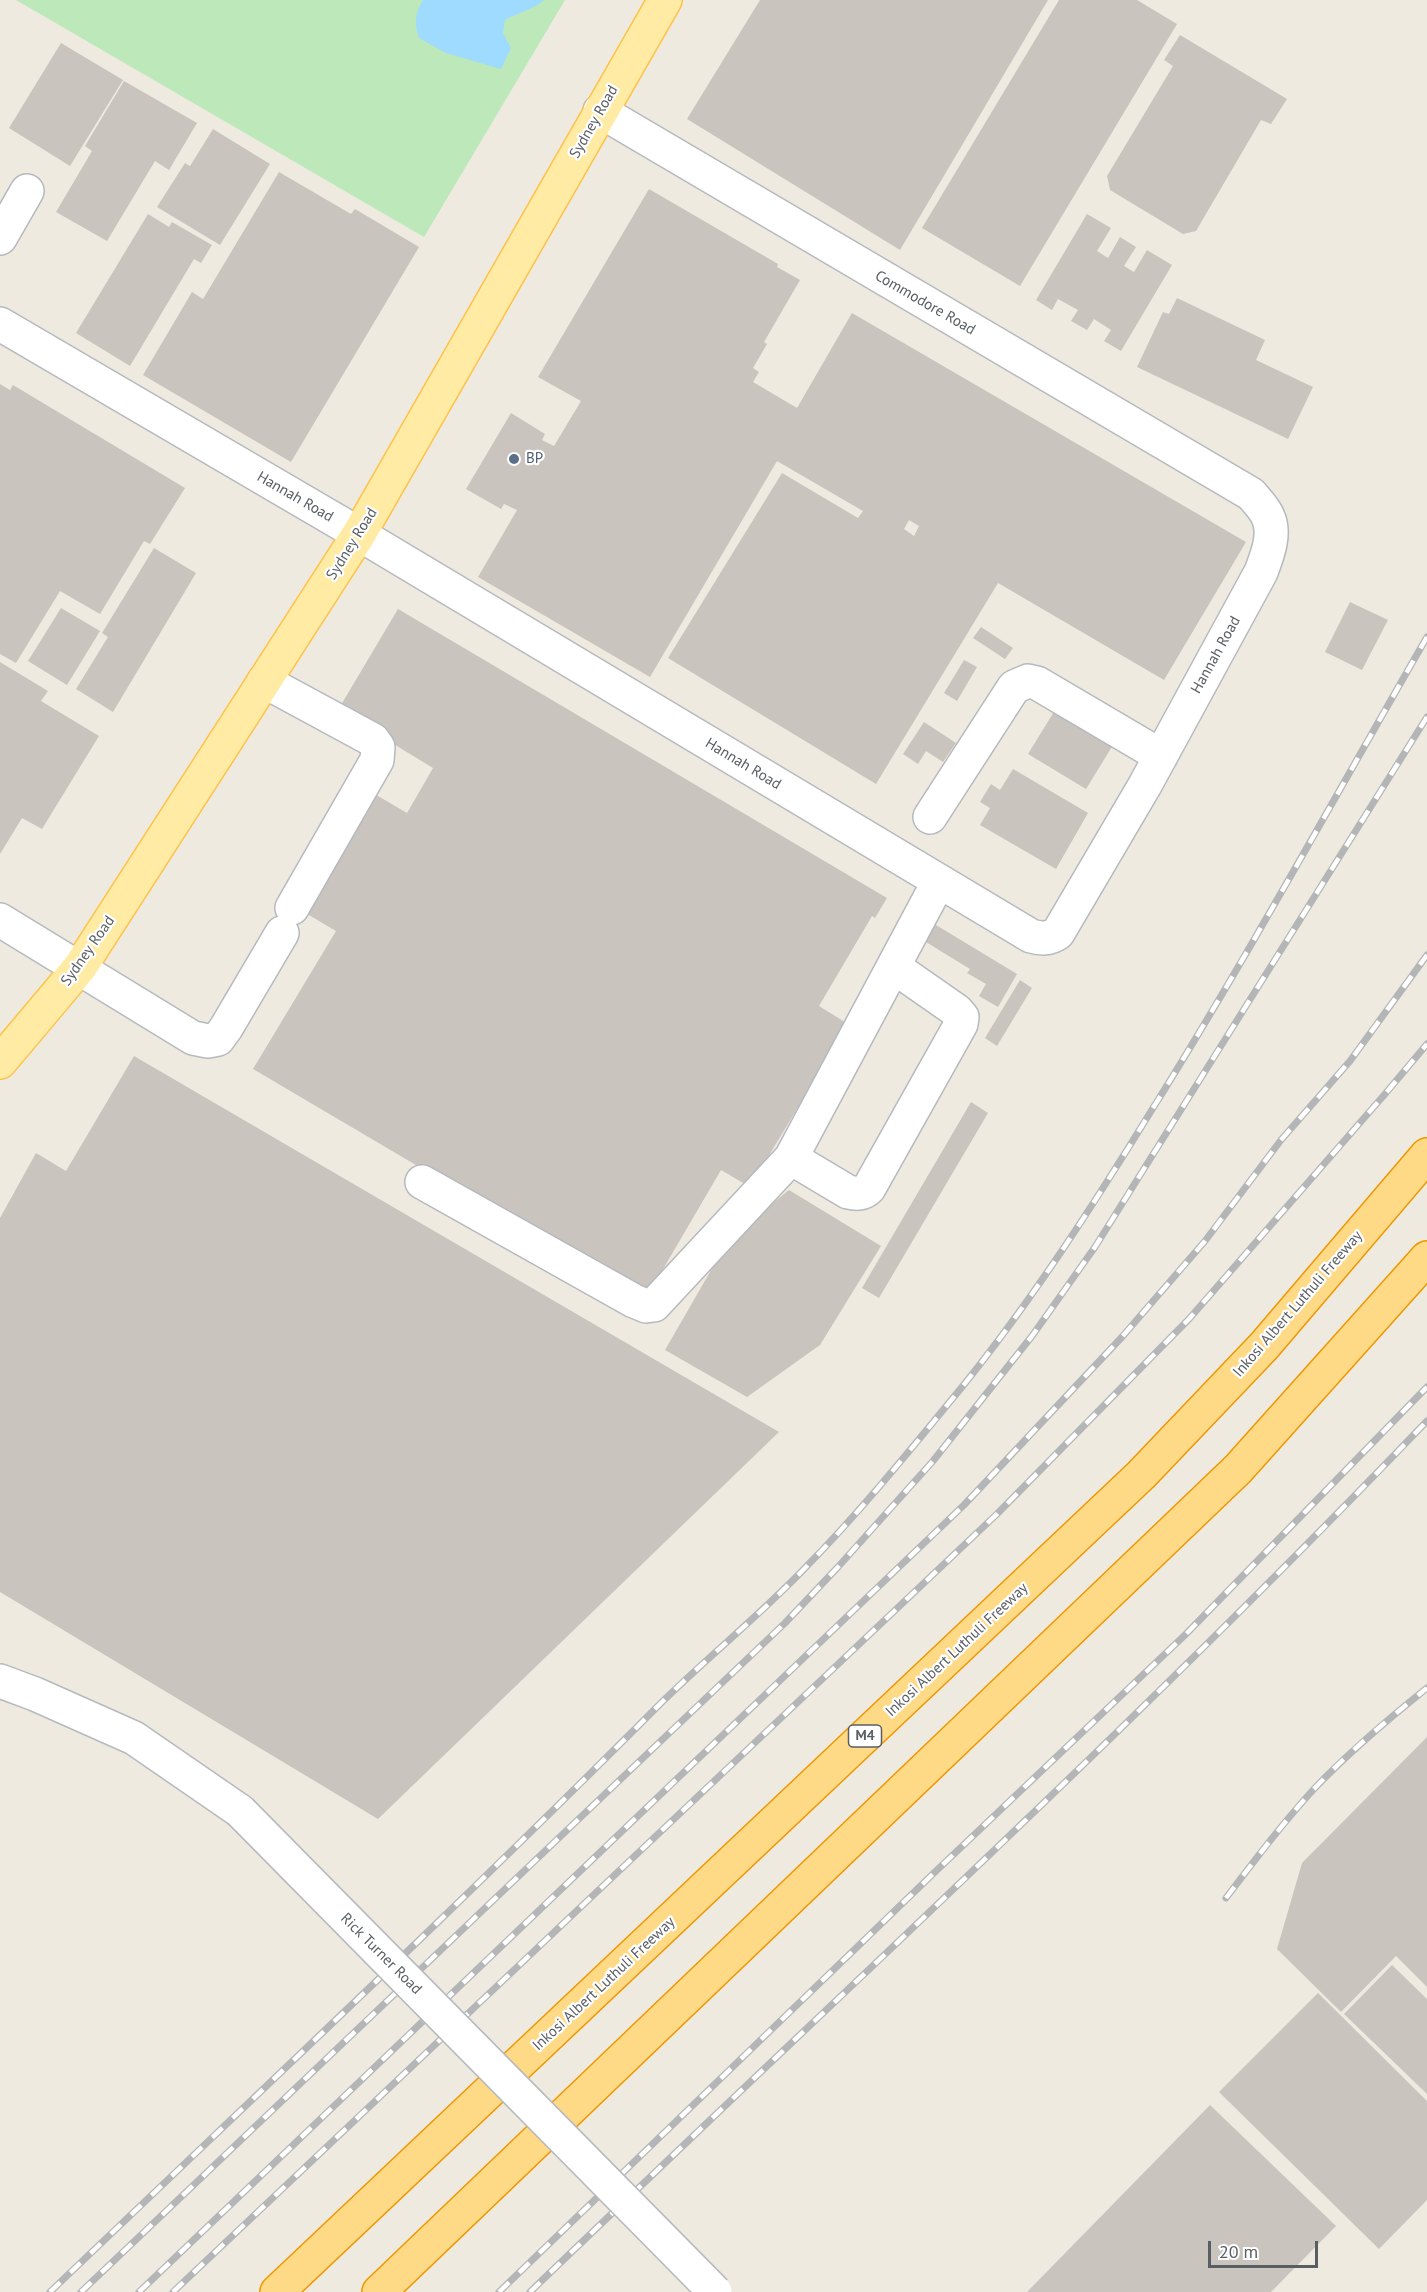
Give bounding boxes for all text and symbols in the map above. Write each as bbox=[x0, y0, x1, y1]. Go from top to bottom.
street label: Sydney Road bbox=[566, 82, 622, 162]
street label: Commodore Road bbox=[872, 267, 978, 339]
place label: BP bbox=[526, 450, 543, 468]
marker: BP bbox=[507, 452, 521, 466]
street label: Hannah Road bbox=[254, 468, 336, 526]
street label: Sydney Road bbox=[323, 505, 381, 583]
street label: Hannah Road bbox=[1187, 613, 1245, 697]
street label: Hannah Road bbox=[702, 734, 784, 794]
street label: Sydney Road bbox=[57, 913, 119, 989]
street label: Inkosi Albert Luthuli Freeway bbox=[1230, 1227, 1366, 1381]
street label: Inkosi Albert Luthuli Freeway bbox=[882, 1579, 1032, 1721]
road number: M4 bbox=[848, 1725, 882, 1747]
street label: Rick Turner Road bbox=[337, 1910, 425, 1998]
street label: Inkosi Albert Luthuli Freeway bbox=[529, 1913, 679, 2055]
scale bar bbox=[1211, 2229, 1320, 2267]
text: 20 m bbox=[1219, 2240, 1258, 2263]

